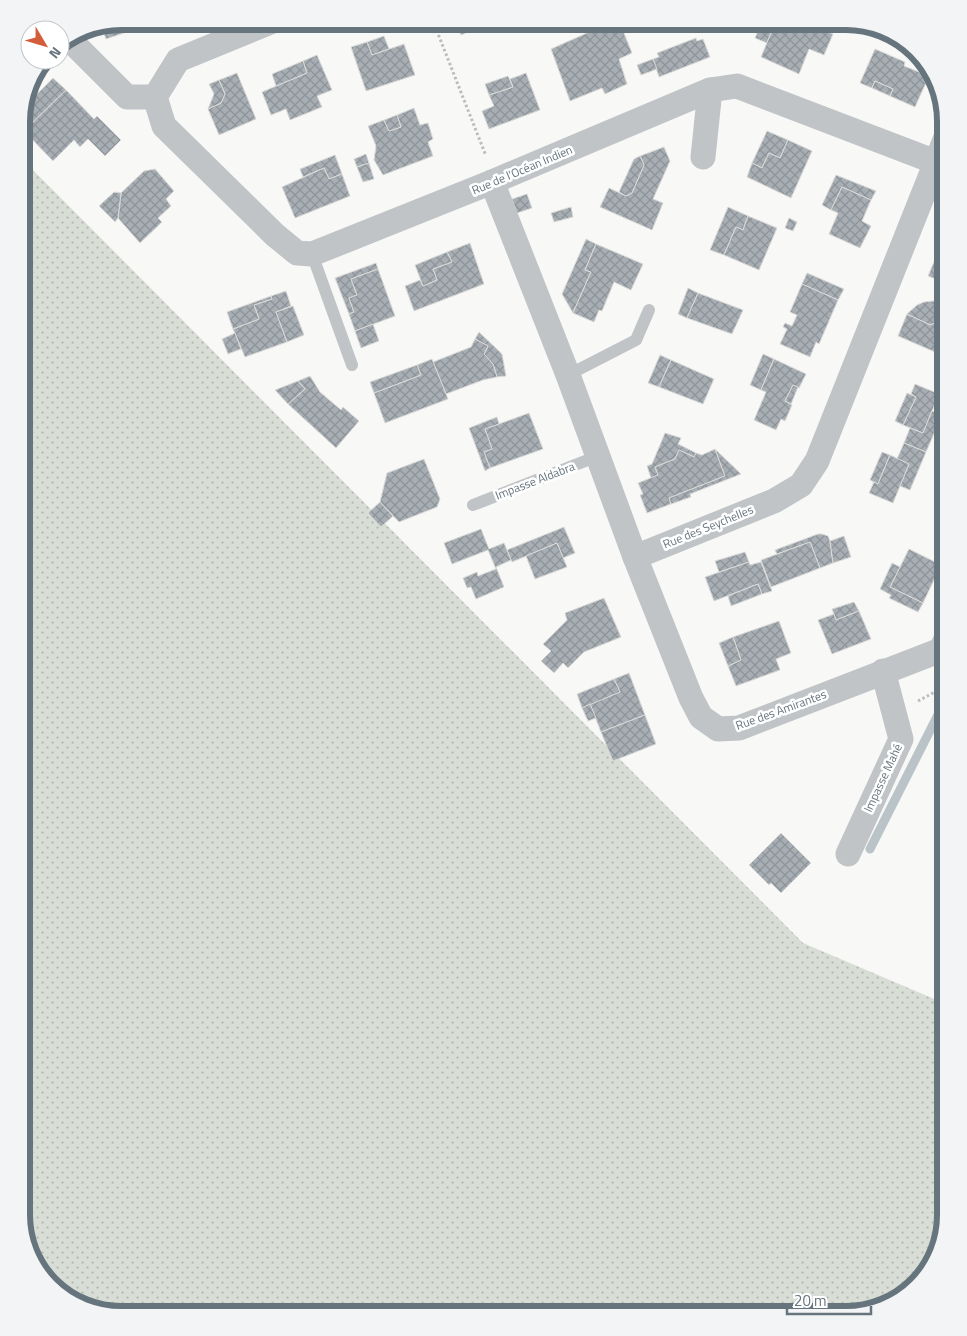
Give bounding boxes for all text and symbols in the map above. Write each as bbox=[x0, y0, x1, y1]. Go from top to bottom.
north arrow bbox=[20, 20, 70, 70]
text: N bbox=[44, 43, 67, 64]
street label: Rue de l'Océan Indien bbox=[468, 140, 575, 199]
street label: Impasse Aldabra bbox=[492, 457, 577, 504]
street label: Rue des Seychelles bbox=[660, 500, 756, 553]
street label: Rue des Amirantes bbox=[733, 684, 829, 735]
street label: Impasse Mahé bbox=[858, 740, 907, 815]
scale bar bbox=[787, 1284, 871, 1316]
text: 20 m bbox=[794, 1289, 827, 1312]

